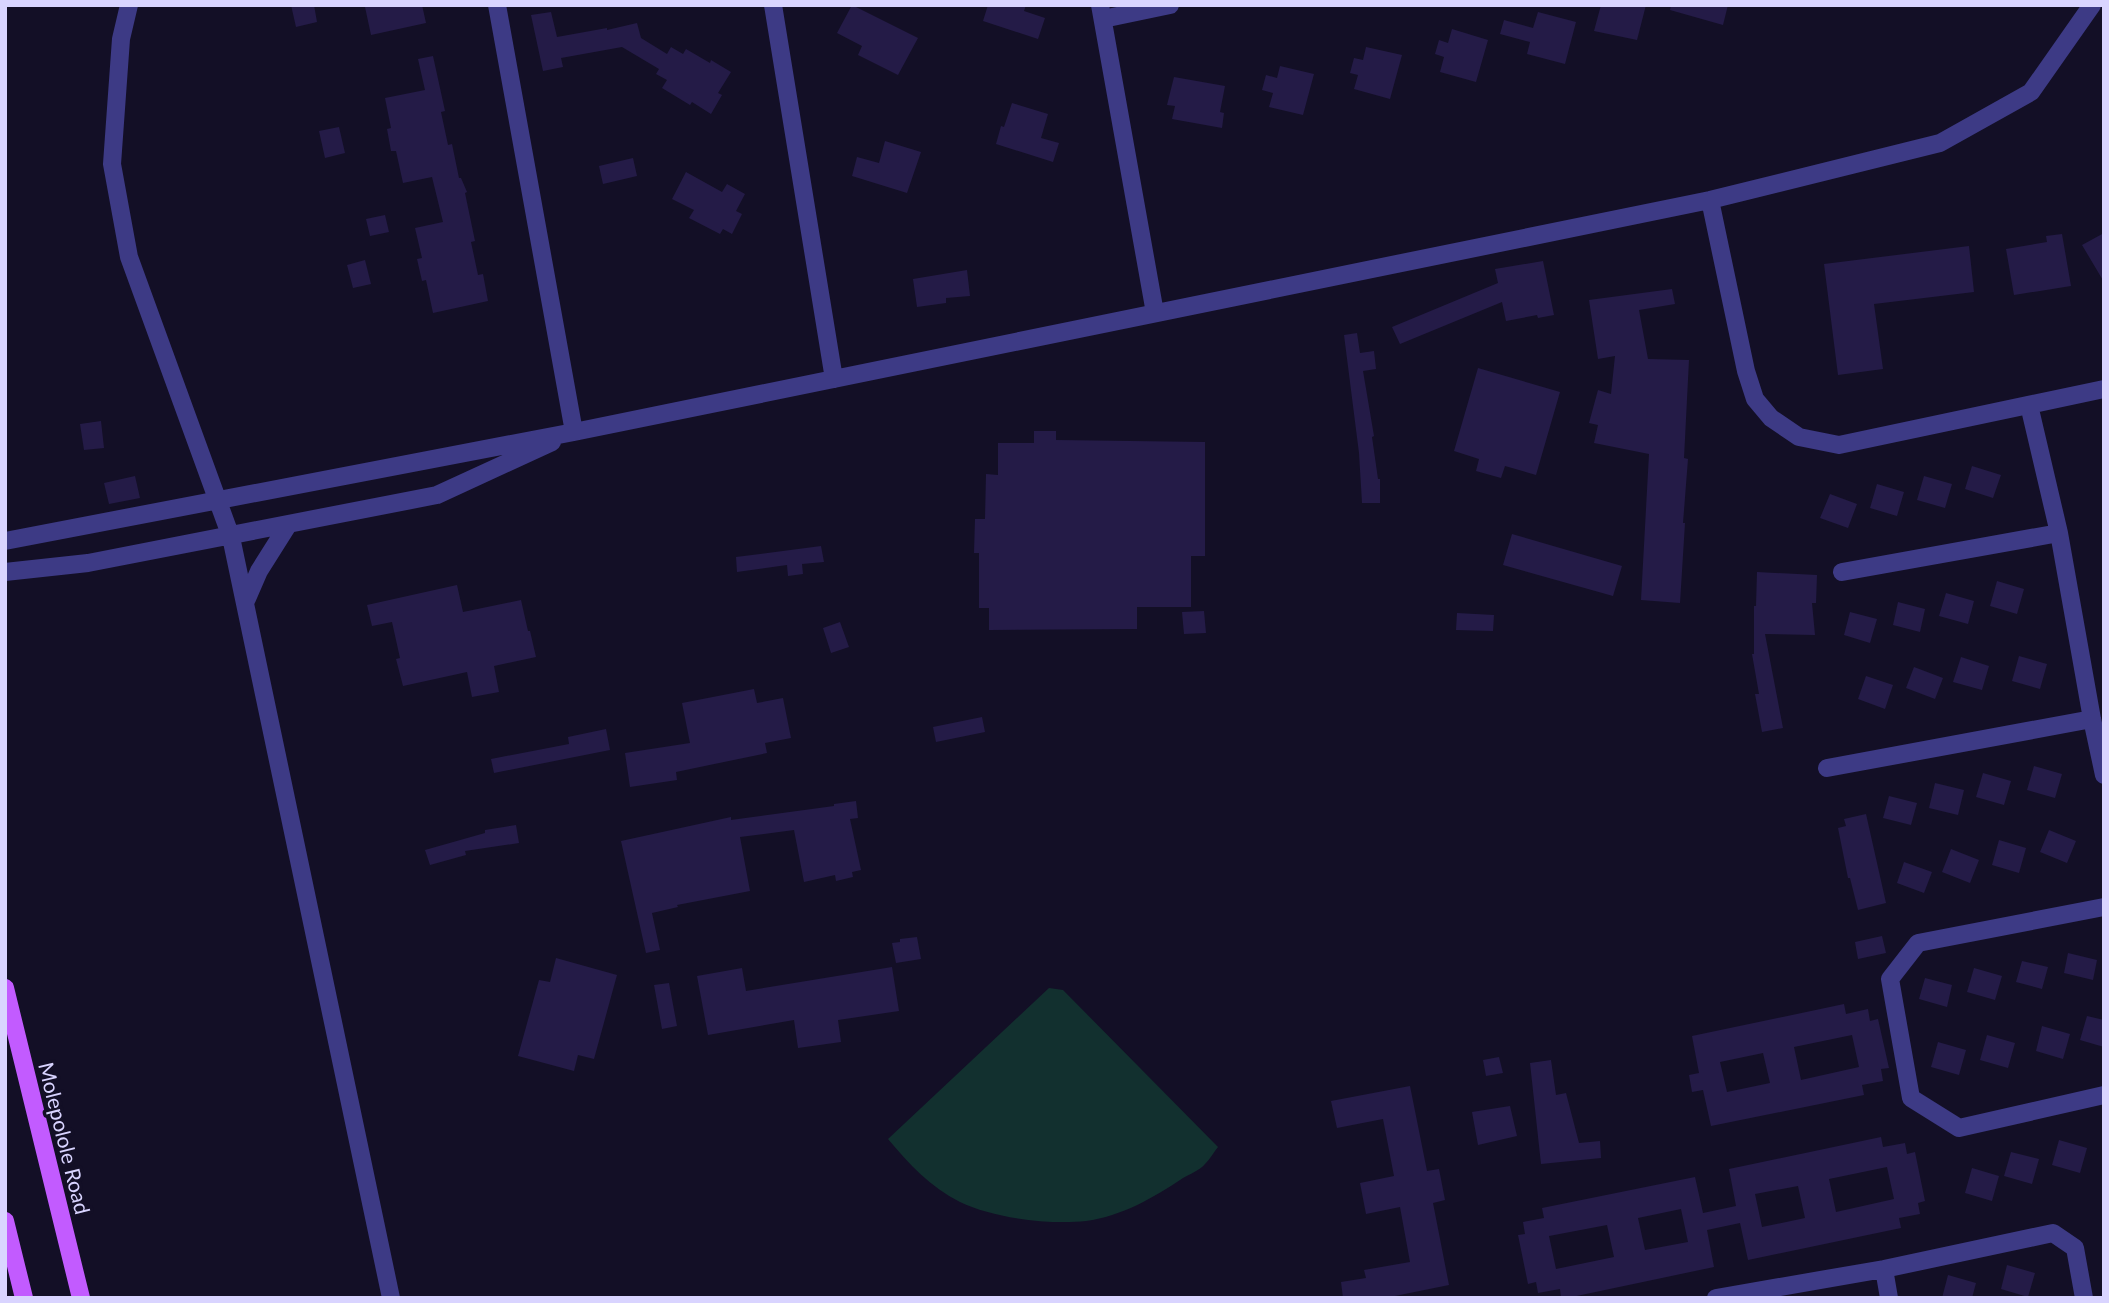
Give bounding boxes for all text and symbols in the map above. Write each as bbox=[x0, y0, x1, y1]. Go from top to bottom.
street label: Molepolole Road bbox=[34, 1059, 96, 1217]

